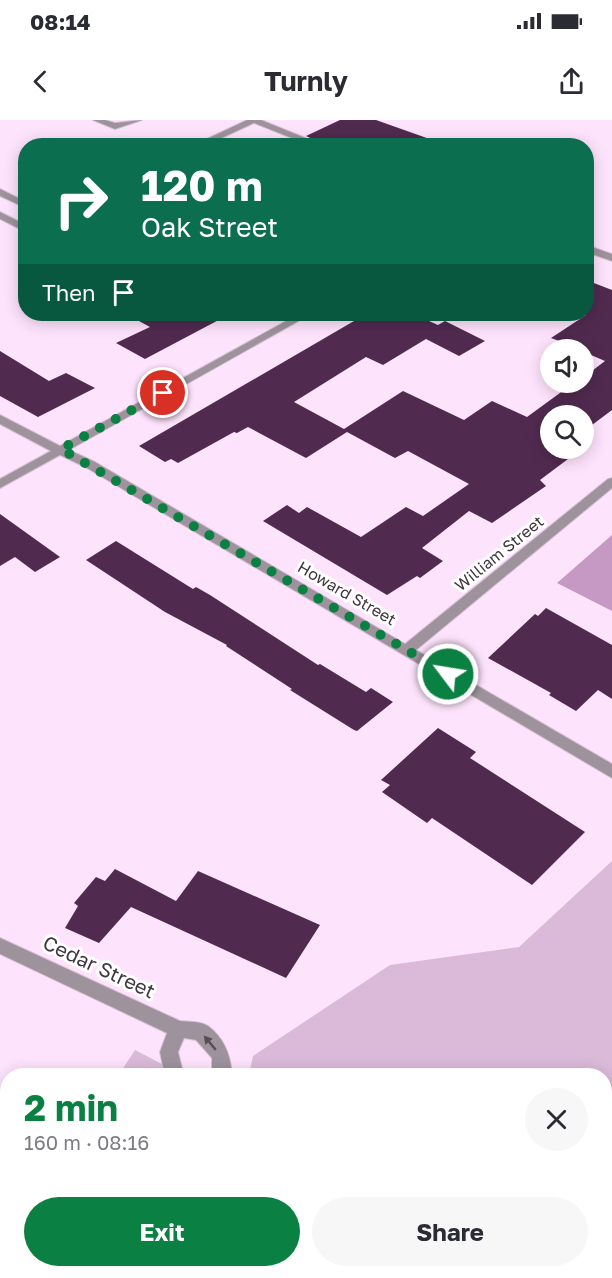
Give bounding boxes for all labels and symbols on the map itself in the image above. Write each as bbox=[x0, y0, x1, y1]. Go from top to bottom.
pin bbox=[137, 367, 188, 418]
street label: William Street bbox=[450, 511, 548, 595]
street label: Howard Street bbox=[294, 557, 400, 629]
position arrow bbox=[416, 642, 480, 706]
street label: Cedar Street bbox=[40, 930, 159, 1002]
one-way arrow bbox=[204, 1036, 217, 1051]

